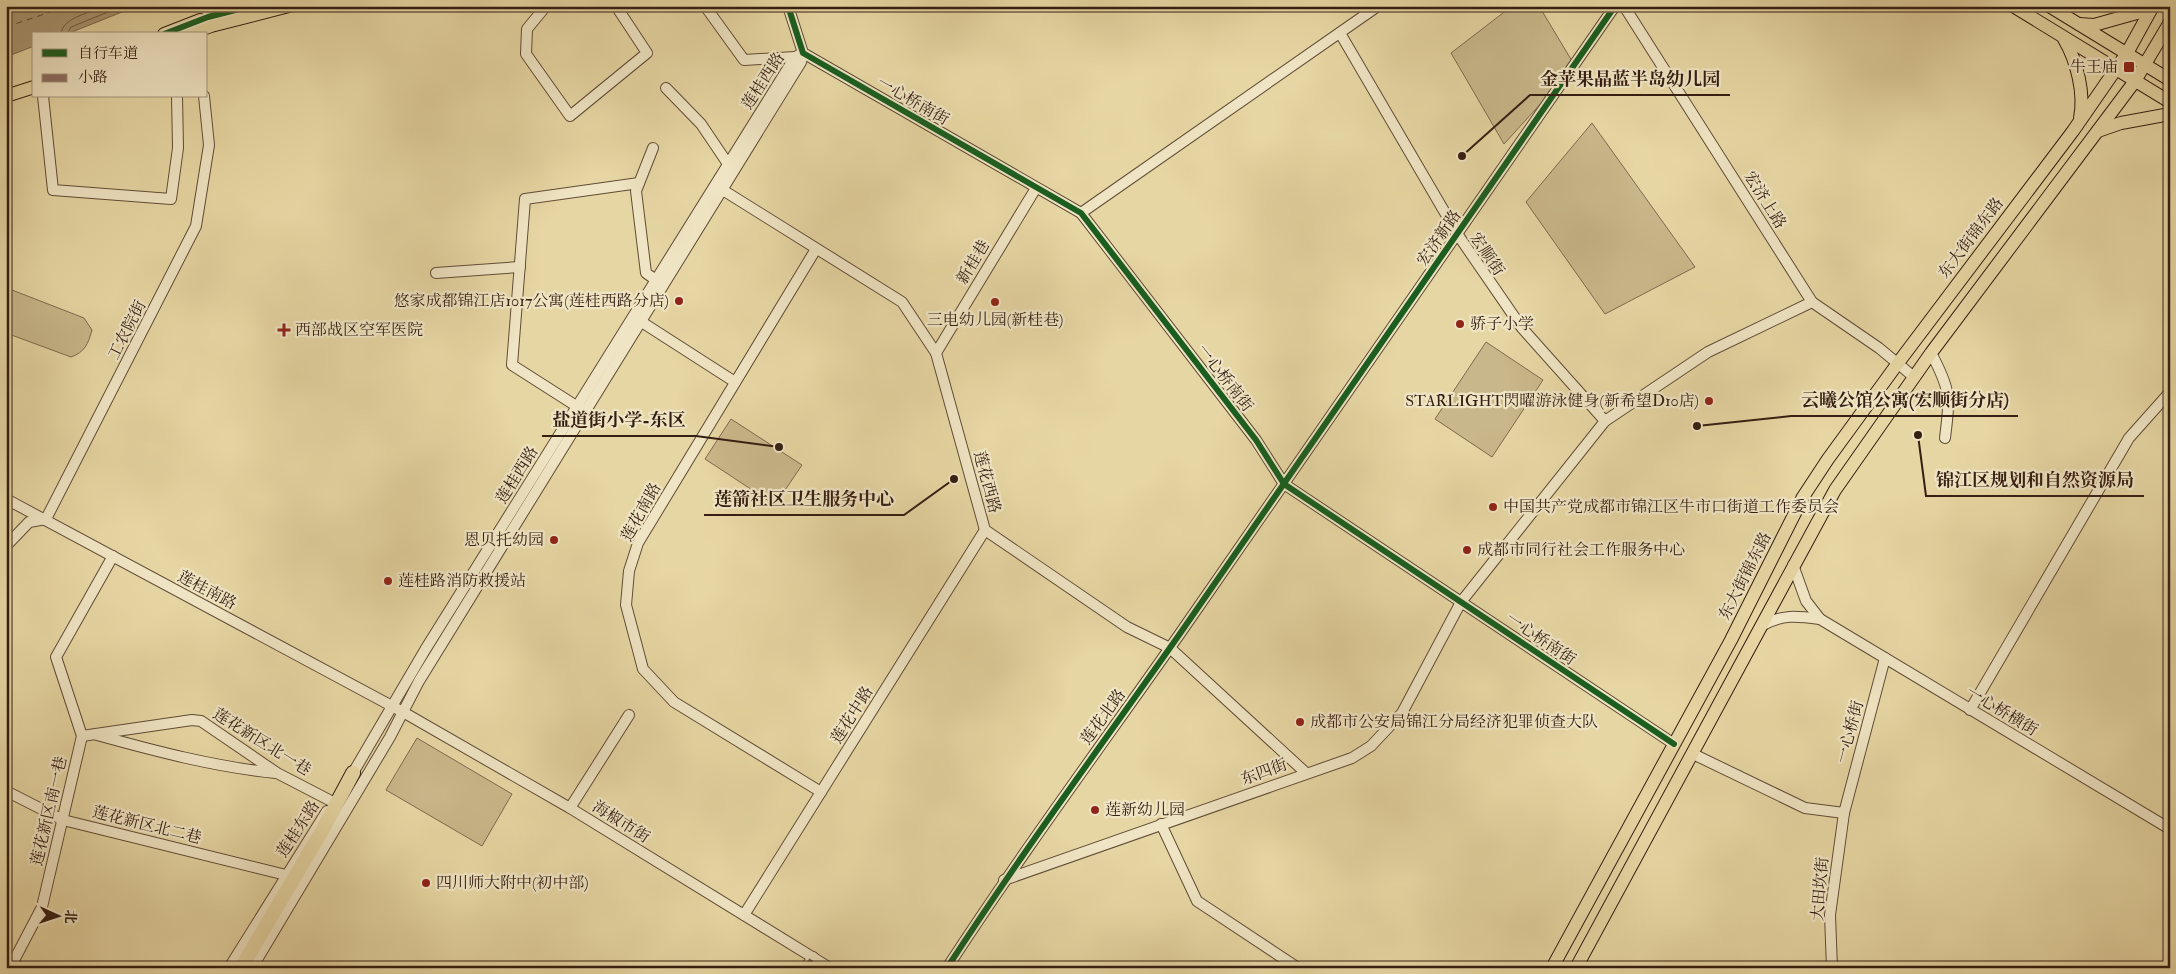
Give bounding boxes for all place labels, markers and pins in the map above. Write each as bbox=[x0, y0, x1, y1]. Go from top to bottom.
place label: 牛王庙 bbox=[2070, 57, 2118, 77]
marker: 牛王庙 bbox=[2122, 60, 2136, 74]
callout: 金苹果晶蓝半岛幼儿园 bbox=[1530, 62, 1730, 95]
place label: 悠家成都锦江店1017公寓(莲桂西路分店) bbox=[394, 291, 669, 311]
marker: 悠家成都锦江店1017公寓(莲桂西路分店) bbox=[673, 295, 685, 307]
marker: 三电幼儿园(新桂巷) bbox=[989, 296, 1001, 308]
place label: 三电幼儿园(新桂巷) bbox=[927, 310, 1063, 330]
place label: 骄子小学 bbox=[1470, 314, 1534, 334]
marker: 骄子小学 bbox=[1454, 318, 1466, 330]
place label: 西部战区空军医院 bbox=[295, 320, 423, 340]
marker: 西部战区空军医院 bbox=[277, 323, 291, 337]
callout: 云曦公馆公寓(宏顺街分店) bbox=[1791, 383, 2018, 416]
place label: STARLIGHT閃曜游泳健身(新希望D10店) bbox=[1405, 391, 1699, 411]
marker: STARLIGHT閃曜游泳健身(新希望D10店) bbox=[1703, 395, 1715, 407]
callout: 盐道街小学-东区 bbox=[542, 403, 696, 436]
callout: 锦江区规划和自然资源局 bbox=[1926, 463, 2144, 496]
callout: 莲箭社区卫生服务中心 bbox=[704, 482, 904, 515]
place label: 中国共产党成都市锦江区牛市口街道工作委员会 bbox=[1503, 497, 1839, 517]
marker: 中国共产党成都市锦江区牛市口街道工作委员会 bbox=[1487, 501, 1499, 513]
place label: 恩贝托幼园 bbox=[464, 530, 544, 550]
marker: 恩贝托幼园 bbox=[548, 534, 560, 546]
place label: 成都市同行社会工作服务中心 bbox=[1477, 540, 1685, 560]
marker: 成都市同行社会工作服务中心 bbox=[1461, 544, 1473, 556]
place label: 莲桂路消防救援站 bbox=[398, 571, 526, 591]
marker: 莲桂路消防救援站 bbox=[382, 575, 394, 587]
place label: 成都市公安局锦江分局经济犯罪侦查大队 bbox=[1310, 712, 1598, 732]
marker: 成都市公安局锦江分局经济犯罪侦查大队 bbox=[1294, 716, 1306, 728]
place label: 莲新幼儿园 bbox=[1105, 800, 1185, 820]
marker: 莲新幼儿园 bbox=[1089, 804, 1101, 816]
place label: 四川师大附中(初中部) bbox=[436, 873, 589, 893]
marker: 四川师大附中(初中部) bbox=[420, 877, 432, 889]

